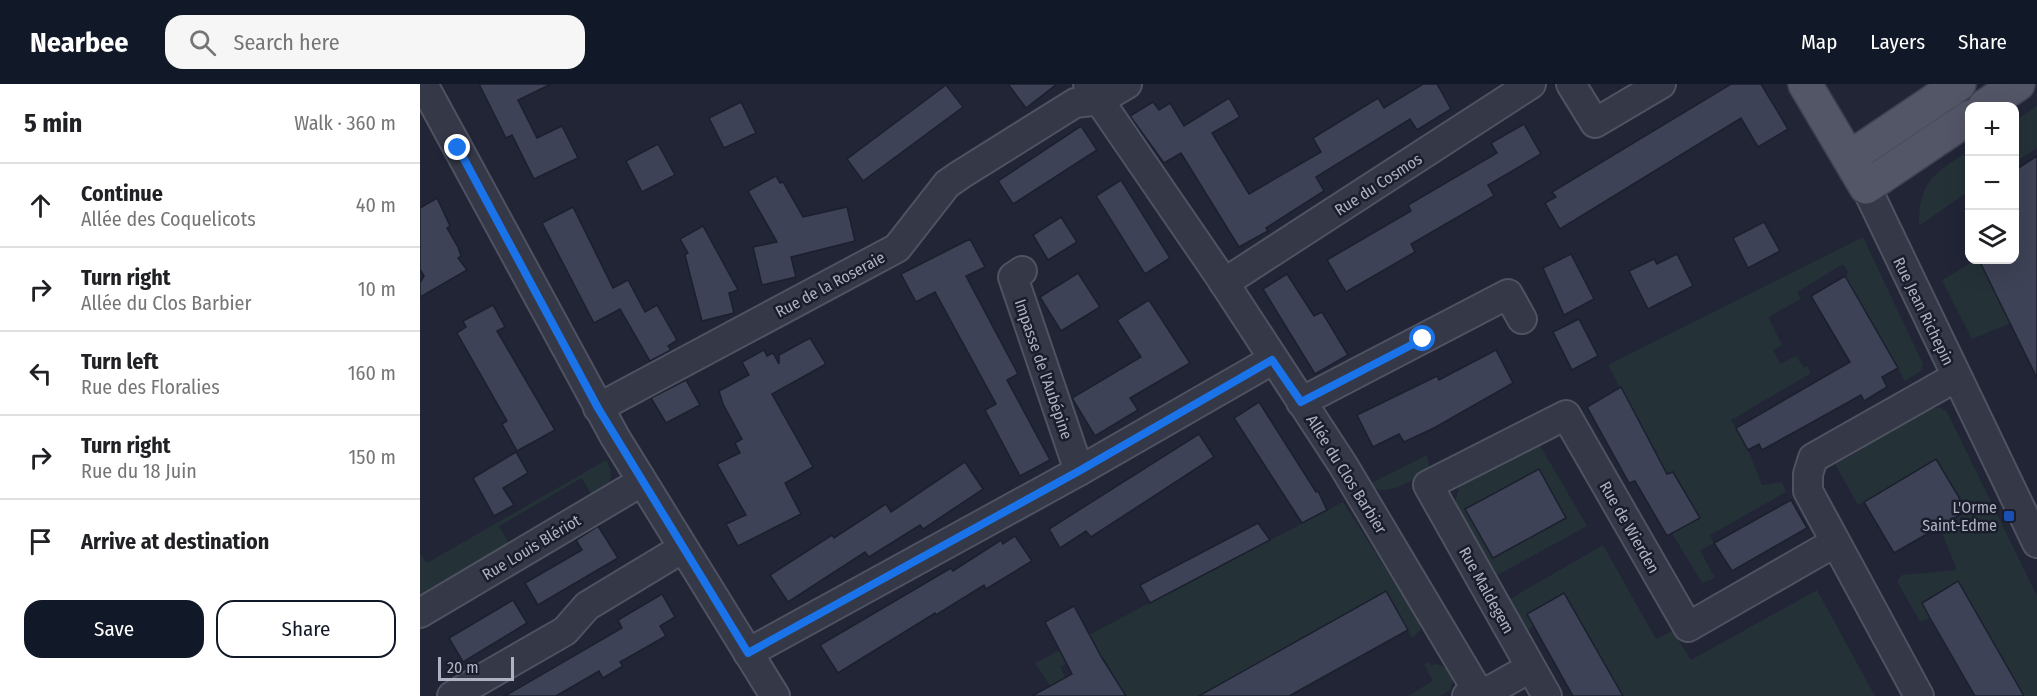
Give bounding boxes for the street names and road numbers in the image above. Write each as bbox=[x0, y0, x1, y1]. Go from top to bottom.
street label: Rue du Cosmos bbox=[1331, 149, 1426, 220]
street label: Rue de la Roseraie bbox=[772, 248, 888, 321]
street label: Rue Jean Richepin bbox=[1889, 254, 1958, 368]
street label: Impasse de l'Aubépine bbox=[1011, 297, 1076, 442]
street label: Allée du Clos Barbier bbox=[1302, 411, 1391, 537]
street label: Rue de Wierden bbox=[1596, 478, 1664, 577]
street label: Rue Louis Blériot bbox=[479, 510, 584, 584]
street label: Rue Maldegem bbox=[1455, 544, 1518, 637]

